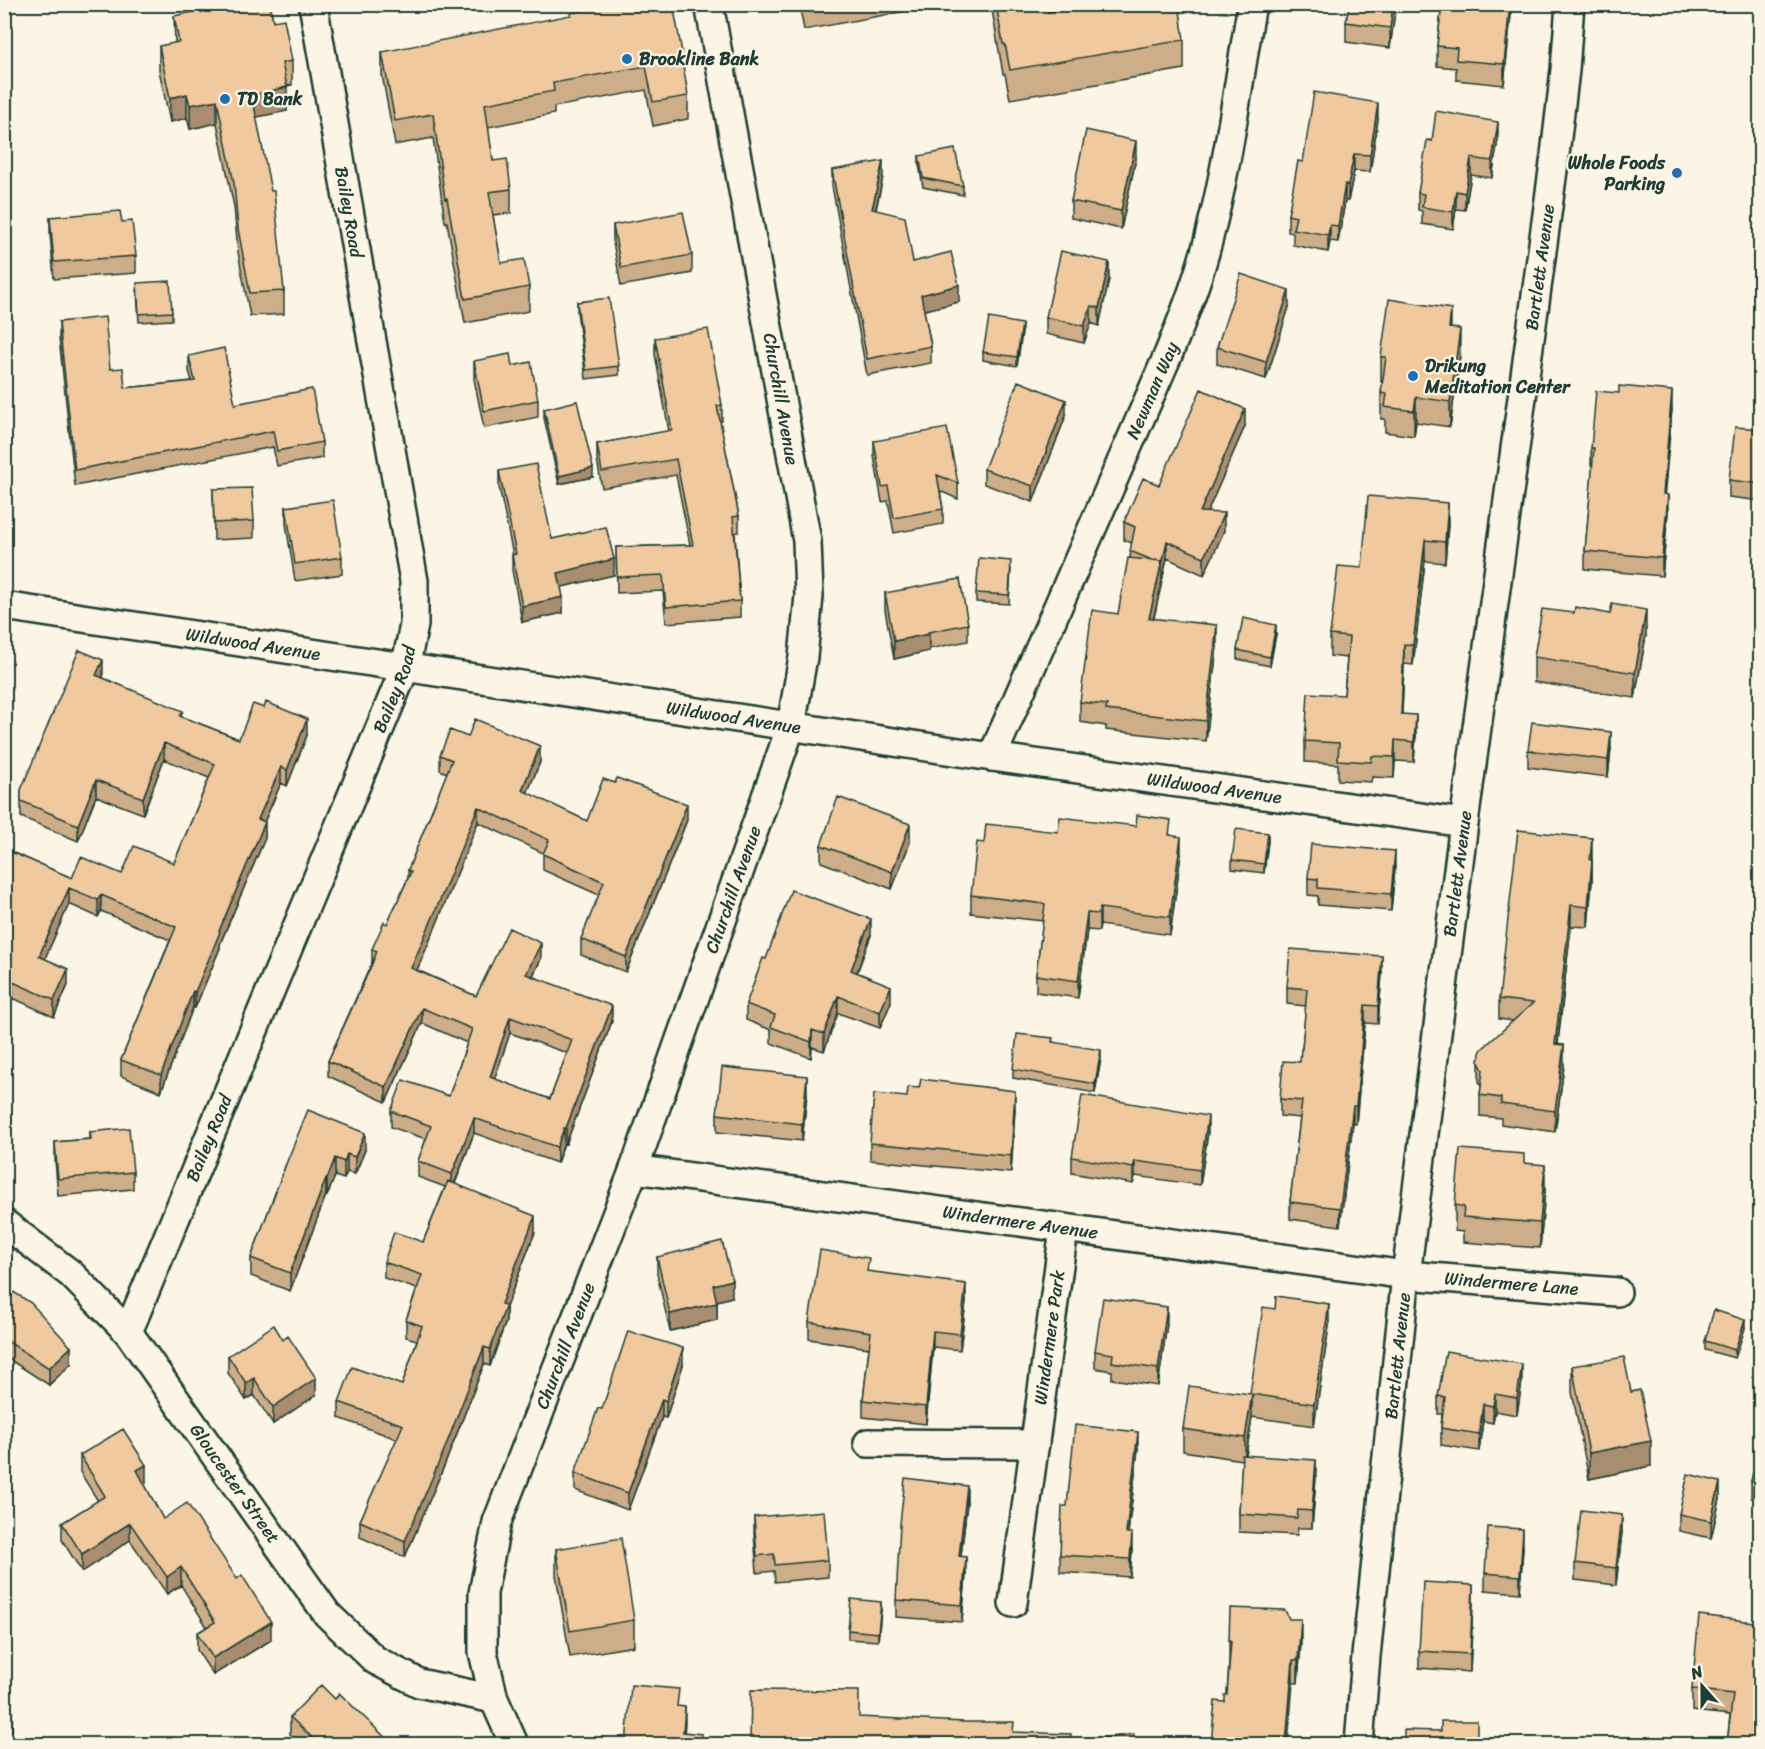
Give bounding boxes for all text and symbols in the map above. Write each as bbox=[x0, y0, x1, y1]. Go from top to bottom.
place label: Brookline Bank bbox=[639, 43, 759, 75]
marker: Brookline Bank bbox=[620, 52, 634, 66]
place label: TD Bank bbox=[237, 83, 303, 115]
marker: TD Bank bbox=[218, 92, 232, 106]
place label: Whole Foods Parking bbox=[1568, 147, 1666, 200]
street label: Bailey Road bbox=[325, 164, 373, 261]
marker: Whole Foods Parking bbox=[1670, 166, 1684, 180]
street label: Bartlett Avenue bbox=[1515, 202, 1564, 332]
street label: Churchill Avenue bbox=[754, 330, 808, 468]
street label: Newman Way bbox=[1117, 336, 1188, 445]
place label: Drikung Meditation Center bbox=[1424, 350, 1571, 403]
marker: Drikung Meditation Center bbox=[1406, 369, 1420, 383]
street label: Wildwood Avenue bbox=[184, 618, 323, 670]
street label: Bailey Road bbox=[364, 641, 426, 738]
street label: Wildwood Avenue bbox=[664, 691, 803, 744]
street label: Wildwood Avenue bbox=[1145, 763, 1284, 813]
street label: Bartlett Avenue bbox=[1434, 808, 1482, 939]
street label: Churchill Avenue bbox=[696, 821, 770, 958]
street label: Bailey Road bbox=[176, 1088, 242, 1187]
street label: Windermere Avenue bbox=[941, 1196, 1100, 1249]
street label: Windermere Lane bbox=[1443, 1262, 1580, 1305]
street label: Windermere Park bbox=[1024, 1268, 1074, 1407]
street label: Churchill Avenue bbox=[526, 1278, 605, 1414]
street label: Bartlett Avenue bbox=[1375, 1291, 1420, 1421]
street label: Gloucester Street bbox=[181, 1417, 289, 1551]
north arrow bbox=[1672, 1656, 1732, 1716]
text: N bbox=[1685, 1657, 1708, 1688]

